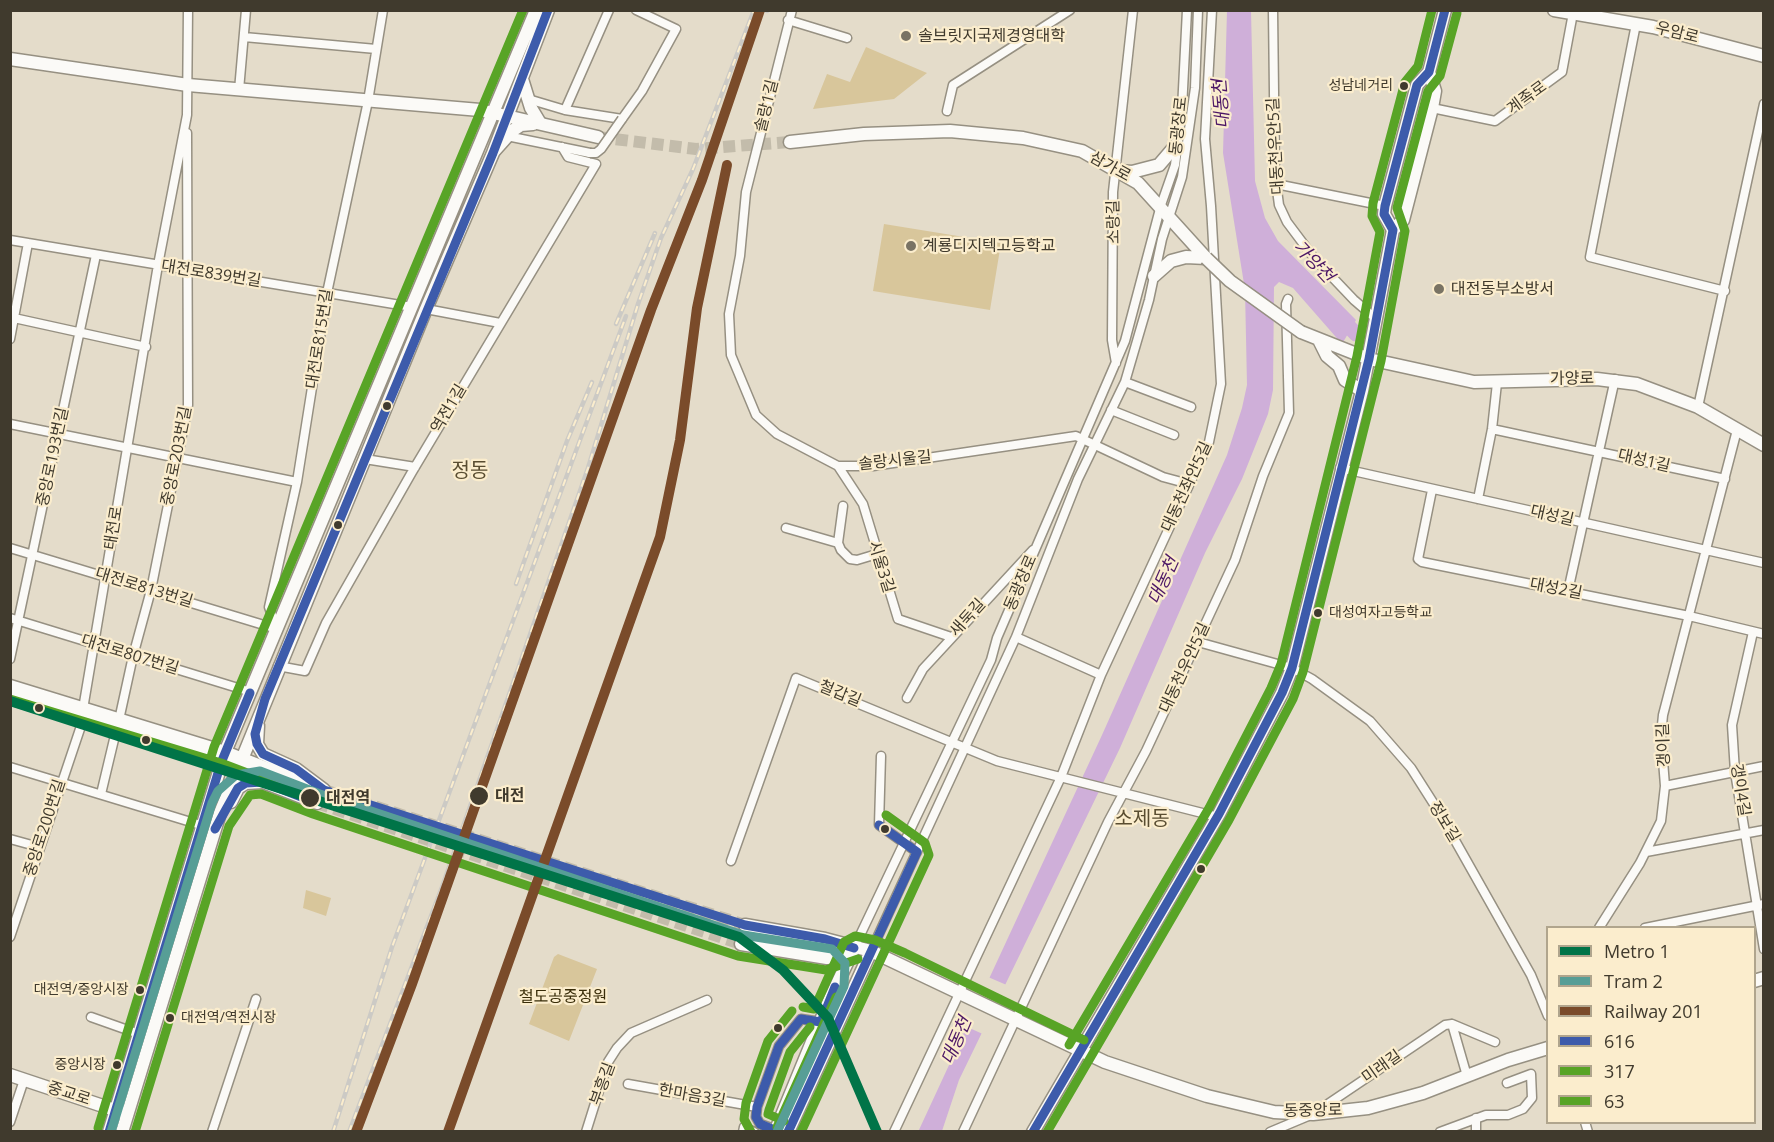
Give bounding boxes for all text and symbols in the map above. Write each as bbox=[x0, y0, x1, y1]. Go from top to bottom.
street label: 우암로 bbox=[1653, 18, 1701, 48]
place label: 솔브릿지국제경영대학 bbox=[918, 26, 1065, 46]
marker: 솔브릿지국제경영대학 bbox=[899, 29, 913, 43]
street label: 계족로 bbox=[1503, 77, 1551, 119]
street label: 솔랑1길 bbox=[751, 78, 783, 134]
water label: 대동천 bbox=[1209, 78, 1235, 130]
place label: 성남네거리 bbox=[1329, 78, 1393, 94]
marker: 성남네거리 bbox=[1398, 80, 1410, 92]
street label: 동광장로 bbox=[1166, 96, 1192, 156]
street label: 대동천우안5길 bbox=[1264, 97, 1288, 195]
street label: 삼가로 bbox=[1086, 148, 1134, 186]
street label: 소랑길 bbox=[1104, 200, 1124, 244]
place label: 계룡디지텍고등학교 bbox=[923, 236, 1055, 256]
water label: 가양천 bbox=[1288, 236, 1338, 288]
marker: 계룡디지텍고등학교 bbox=[904, 239, 918, 253]
street label: 대전로839번길 bbox=[160, 257, 262, 291]
place label: 대전동부소방서 bbox=[1451, 279, 1554, 299]
marker: 대전동부소방서 bbox=[1432, 282, 1446, 296]
street label: 대전로815번길 bbox=[303, 288, 337, 390]
street label: 가양로 bbox=[1550, 369, 1594, 389]
street label: 역전1길 bbox=[427, 381, 471, 437]
unlabelled marker bbox=[381, 400, 393, 412]
street label: 중앙로203번길 bbox=[158, 405, 196, 507]
street label: 중앙로193번길 bbox=[33, 406, 73, 508]
street label: 대동천좌안5길 bbox=[1158, 439, 1216, 535]
street label: 대성1길 bbox=[1616, 446, 1672, 476]
street label: 솔랑시울길 bbox=[857, 448, 933, 474]
district label: 정동 bbox=[452, 459, 488, 483]
street label: 대성길 bbox=[1528, 502, 1576, 530]
street label: 태전로 bbox=[101, 505, 127, 551]
unlabelled marker bbox=[332, 519, 344, 531]
street label: 시울3길 bbox=[864, 539, 898, 595]
street label: 동광장로 bbox=[1001, 552, 1041, 614]
water label: 대동천 bbox=[1144, 554, 1184, 608]
street label: 대전로813번길 bbox=[93, 564, 195, 612]
street label: 대성2길 bbox=[1528, 574, 1584, 604]
street label: 새둑길 bbox=[946, 595, 990, 641]
place label: 대성여자고등학교 bbox=[1329, 605, 1432, 621]
marker: 대성여자고등학교 bbox=[1312, 607, 1324, 619]
street label: 대동천우안5길 bbox=[1156, 620, 1214, 716]
street label: 대전로807번길 bbox=[79, 631, 181, 679]
street label: 철갑길 bbox=[816, 677, 864, 711]
unlabelled marker bbox=[33, 702, 45, 714]
street label: 갱이길 bbox=[1654, 723, 1674, 767]
unlabelled marker bbox=[140, 734, 152, 746]
street label: 갱이4길 bbox=[1726, 762, 1754, 818]
street label: 중앙로200번길 bbox=[20, 777, 70, 879]
marker: 대전 bbox=[468, 785, 490, 807]
place label: 대전 bbox=[495, 786, 524, 806]
marker: 대전역 bbox=[299, 787, 321, 809]
place label: 대전역 bbox=[326, 788, 370, 808]
street label: 정보길 bbox=[1424, 798, 1464, 846]
district label: 소제동 bbox=[1114, 807, 1170, 831]
unlabelled marker bbox=[879, 823, 891, 835]
unlabelled marker bbox=[1195, 863, 1207, 875]
legend bbox=[1546, 926, 1756, 1124]
text: Metro 1 bbox=[1604, 939, 1670, 963]
text: Tram 2 bbox=[1604, 969, 1663, 993]
place label: 대전역/중앙시장 bbox=[34, 982, 129, 998]
marker: 대전역/중앙시장 bbox=[134, 984, 146, 996]
park label: 철도공중정원 bbox=[519, 987, 607, 1007]
text: Railway 201 bbox=[1604, 999, 1703, 1023]
place label: 대전역/역전시장 bbox=[181, 1010, 276, 1026]
marker: 대전역/역전시장 bbox=[164, 1012, 176, 1024]
water label: 대동천 bbox=[937, 1014, 977, 1068]
unlabelled marker bbox=[772, 1022, 784, 1034]
text: 616 bbox=[1604, 1029, 1635, 1053]
street label: 미래길 bbox=[1358, 1046, 1406, 1088]
place label: 중앙시장 bbox=[54, 1057, 106, 1073]
marker: 중앙시장 bbox=[111, 1059, 123, 1071]
text: 317 bbox=[1604, 1059, 1635, 1083]
street label: 부흥길 bbox=[586, 1060, 620, 1108]
street label: 중교로 bbox=[45, 1078, 93, 1110]
street label: 한마음3길 bbox=[657, 1081, 727, 1111]
text: 63 bbox=[1604, 1089, 1625, 1113]
street label: 동중앙로 bbox=[1283, 1101, 1343, 1121]

